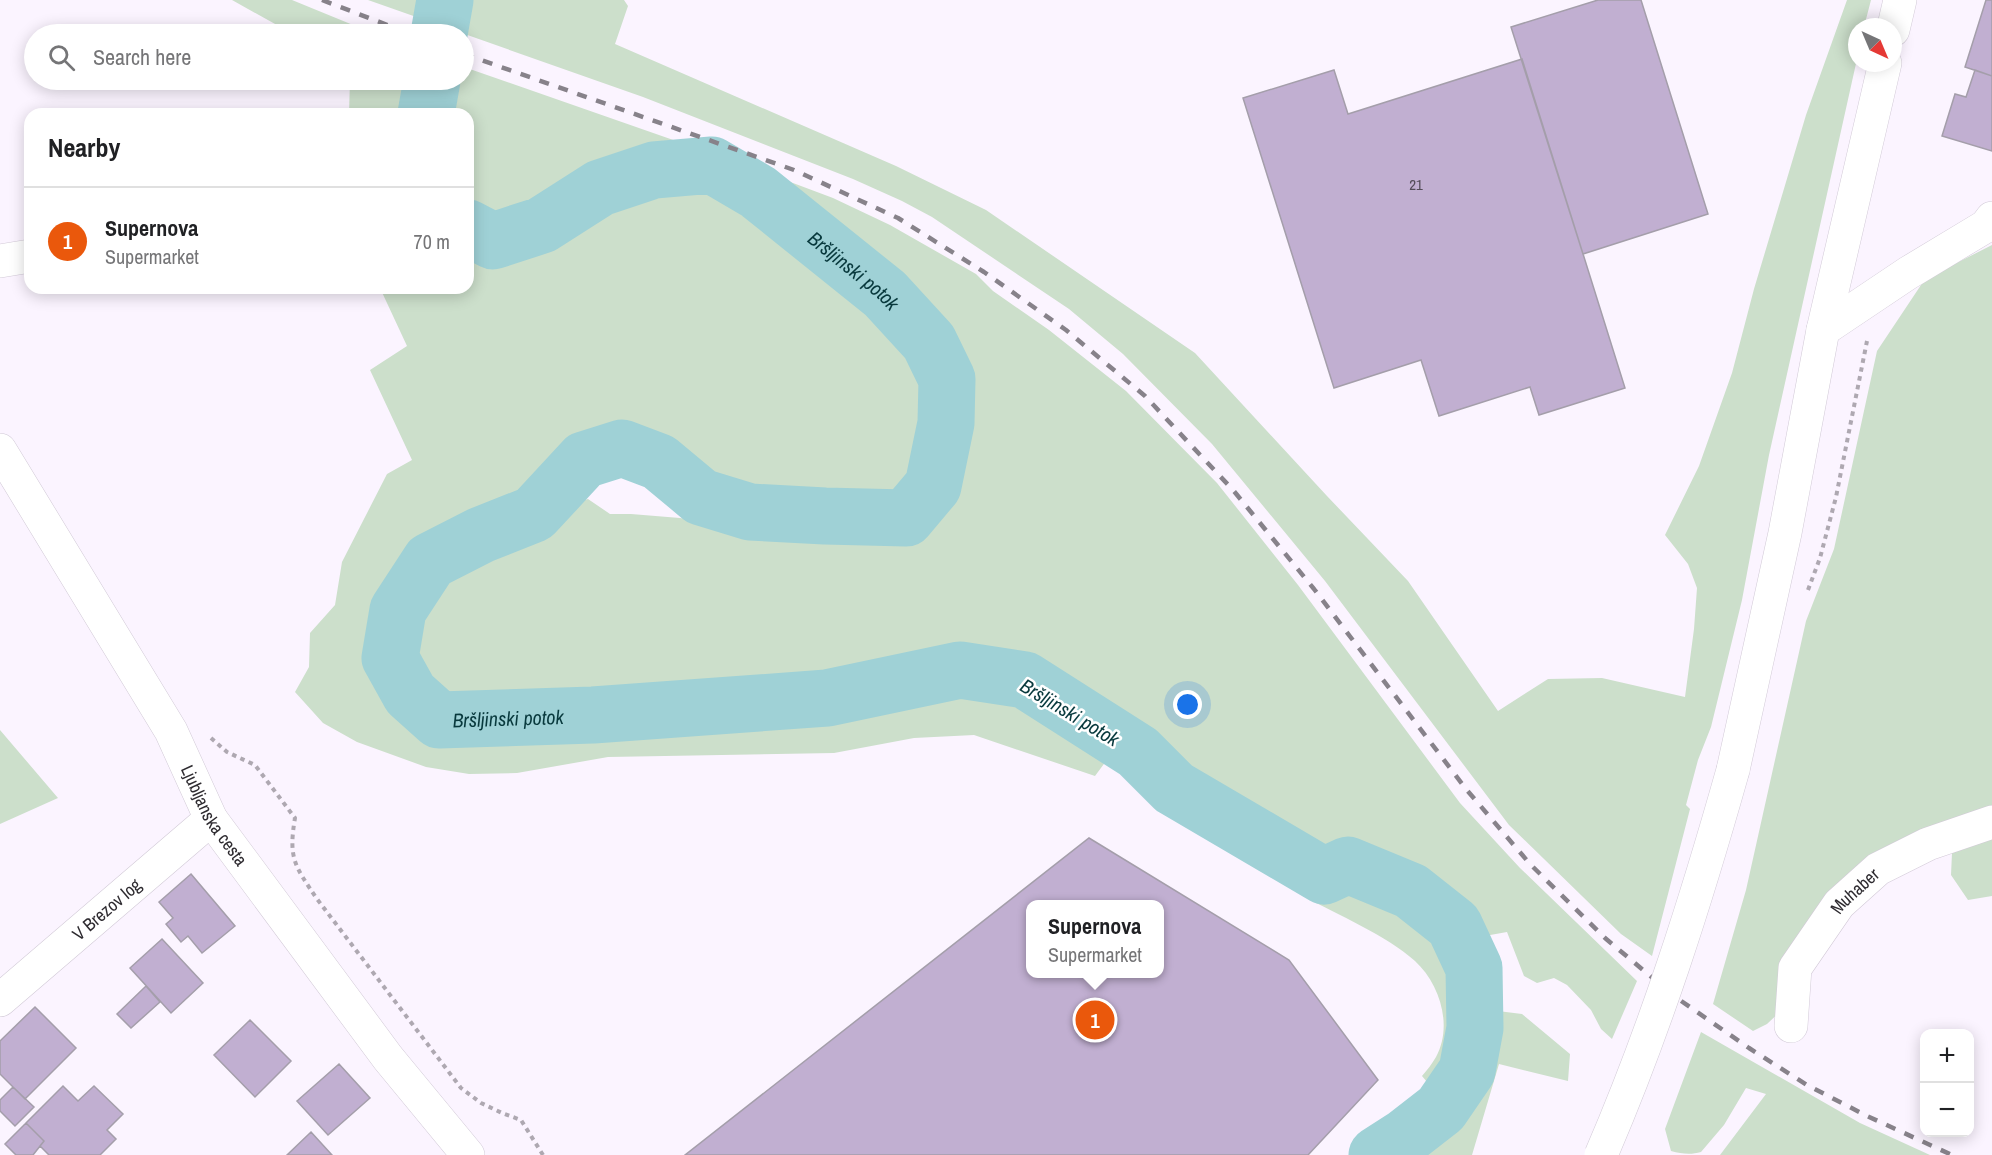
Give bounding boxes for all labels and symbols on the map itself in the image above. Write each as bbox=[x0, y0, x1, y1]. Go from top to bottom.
north arrow bbox=[1848, 18, 1902, 72]
house number: 21 bbox=[1409, 174, 1423, 195]
water label: Bršljinski potok bbox=[803, 224, 907, 316]
water label: Bršljinski potok bbox=[1015, 672, 1125, 753]
your location bbox=[1173, 690, 1202, 719]
water label: Bršljinski potok bbox=[452, 702, 565, 733]
street label: Ljubljanska cesta bbox=[175, 761, 254, 871]
street label: Muhaber bbox=[1824, 862, 1884, 918]
street label: V Brezov log bbox=[66, 872, 147, 946]
pin: 1 bbox=[1076, 998, 1114, 1042]

